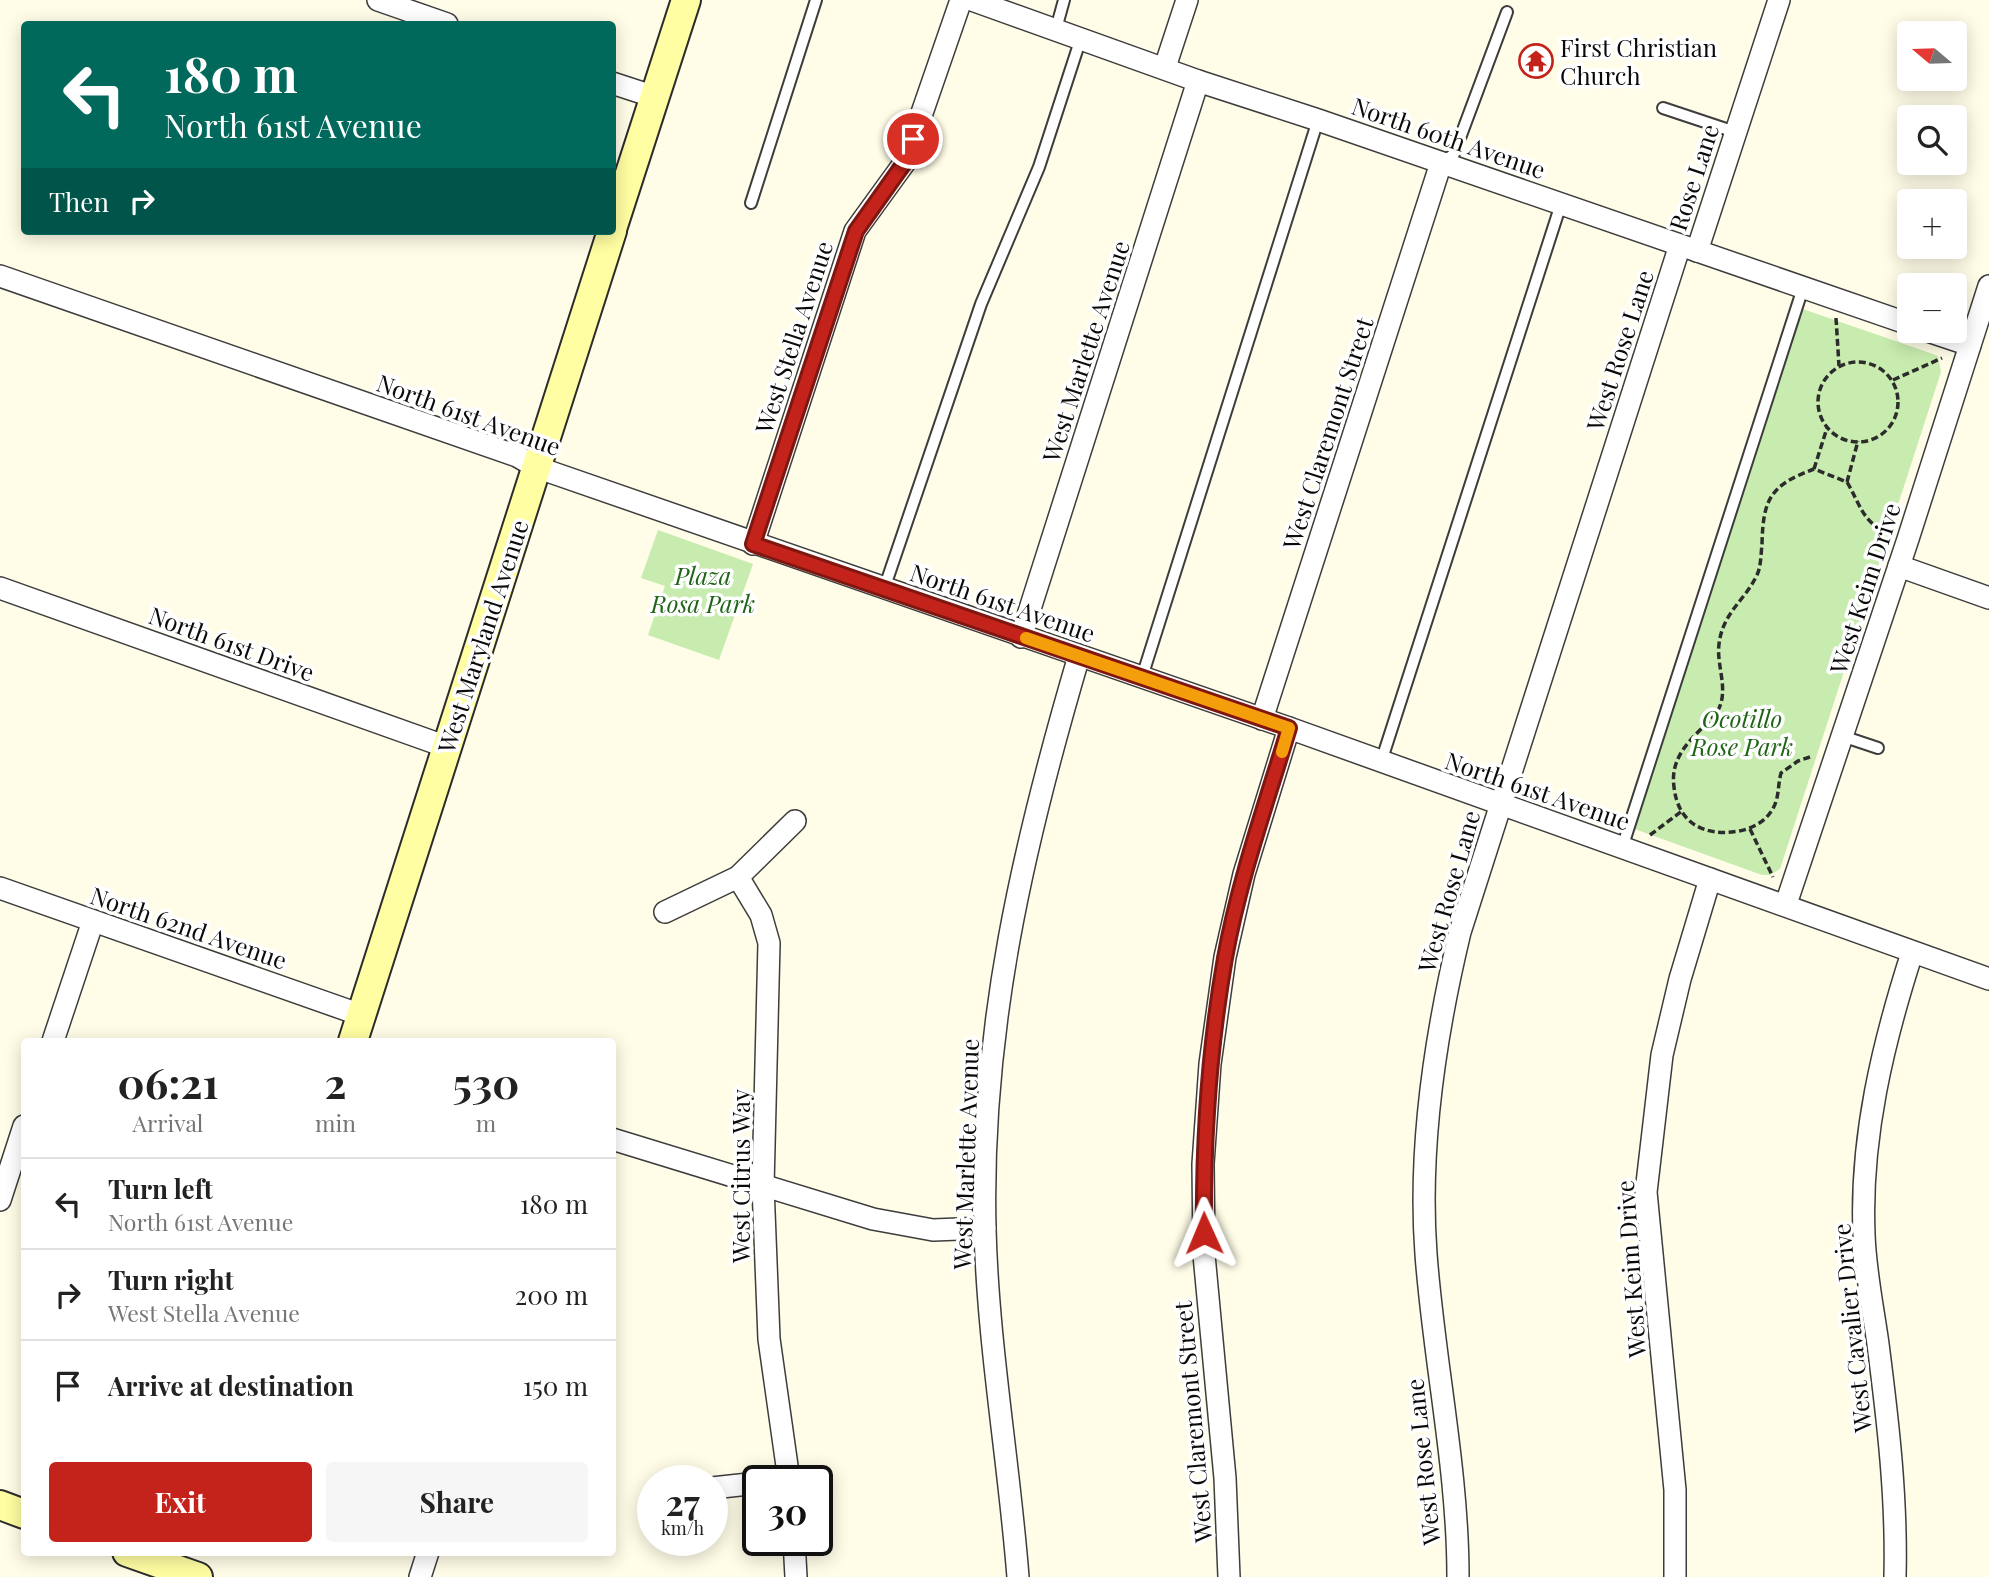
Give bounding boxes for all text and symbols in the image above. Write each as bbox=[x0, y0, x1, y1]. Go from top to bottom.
north arrow bbox=[1897, 21, 1967, 91]
map controls bbox=[1897, 21, 1967, 343]
place label: First Christian Church bbox=[1560, 31, 1717, 91]
text: 180 m bbox=[164, 40, 298, 105]
temple icon: First Christian Church bbox=[1517, 42, 1555, 80]
icon: left bbox=[49, 49, 140, 140]
street label: North 60th Avenue bbox=[1348, 89, 1550, 185]
text: North 61st Avenue bbox=[164, 103, 422, 146]
button: search bbox=[1897, 105, 1967, 175]
pin bbox=[883, 109, 943, 169]
icon: arrive bbox=[894, 120, 932, 158]
street label: Rose Lane bbox=[1661, 120, 1725, 234]
icon: right bbox=[123, 182, 161, 220]
text: Then bbox=[49, 184, 109, 219]
button: + bbox=[1897, 189, 1967, 259]
street label: West Marlette Avenue bbox=[1034, 236, 1136, 467]
street label: West Stella Avenue bbox=[747, 237, 839, 438]
street label: West Rose Lane bbox=[1578, 266, 1660, 435]
button: − bbox=[1897, 273, 1967, 343]
street label: West Claremont Street bbox=[1274, 313, 1380, 554]
street label: North 61st Avenue bbox=[373, 366, 565, 462]
street label: West Keim Drive bbox=[1821, 498, 1907, 679]
street label: West Maryland Avenue bbox=[429, 515, 535, 758]
street label: North 61st Avenue bbox=[906, 555, 1100, 649]
park label: Plaza Rosa Park bbox=[650, 559, 755, 619]
street label: North 61st Drive bbox=[145, 598, 319, 688]
park label: Ocotillo Rose Park bbox=[1690, 702, 1793, 762]
street label: North 61st Avenue bbox=[1441, 743, 1635, 837]
street label: West Rose Lane bbox=[1409, 806, 1486, 977]
street label: North 62nd Avenue bbox=[87, 878, 291, 976]
street label: West Marlette Avenue bbox=[945, 1038, 985, 1271]
text: 06:21 bbox=[118, 1054, 218, 1110]
text: 2 bbox=[325, 1054, 346, 1110]
text: 530 bbox=[453, 1054, 519, 1110]
street label: West Citrus Way bbox=[724, 1089, 756, 1264]
text: Arrival bbox=[133, 1107, 203, 1138]
text: min bbox=[315, 1107, 356, 1138]
text: m bbox=[476, 1107, 496, 1138]
text: Turn left bbox=[108, 1171, 213, 1206]
street label: West Keim Drive bbox=[1608, 1179, 1652, 1360]
icon: left bbox=[49, 1185, 87, 1223]
text: 180 m bbox=[520, 1186, 588, 1221]
position arrow bbox=[1167, 1196, 1241, 1270]
text: North 61st Avenue bbox=[108, 1206, 293, 1237]
street label: West Cavalier Drive bbox=[1824, 1222, 1878, 1435]
text: Turn right bbox=[108, 1262, 234, 1297]
icon: right bbox=[49, 1276, 87, 1314]
text: 200 m bbox=[515, 1277, 588, 1312]
text: West Stella Avenue bbox=[108, 1297, 300, 1328]
street label: West Claremont Street bbox=[1165, 1300, 1219, 1545]
icon: arrive bbox=[49, 1367, 87, 1405]
text: Arrive at destination bbox=[108, 1368, 354, 1403]
text: 150 m bbox=[523, 1368, 588, 1403]
street label: West Rose Lane bbox=[1397, 1377, 1447, 1548]
button: Exit bbox=[49, 1462, 312, 1542]
button: Share bbox=[326, 1462, 588, 1542]
speed limit sign: 30 bbox=[742, 1465, 833, 1556]
text: 27 bbox=[665, 1478, 700, 1525]
text: km/h bbox=[661, 1516, 704, 1540]

